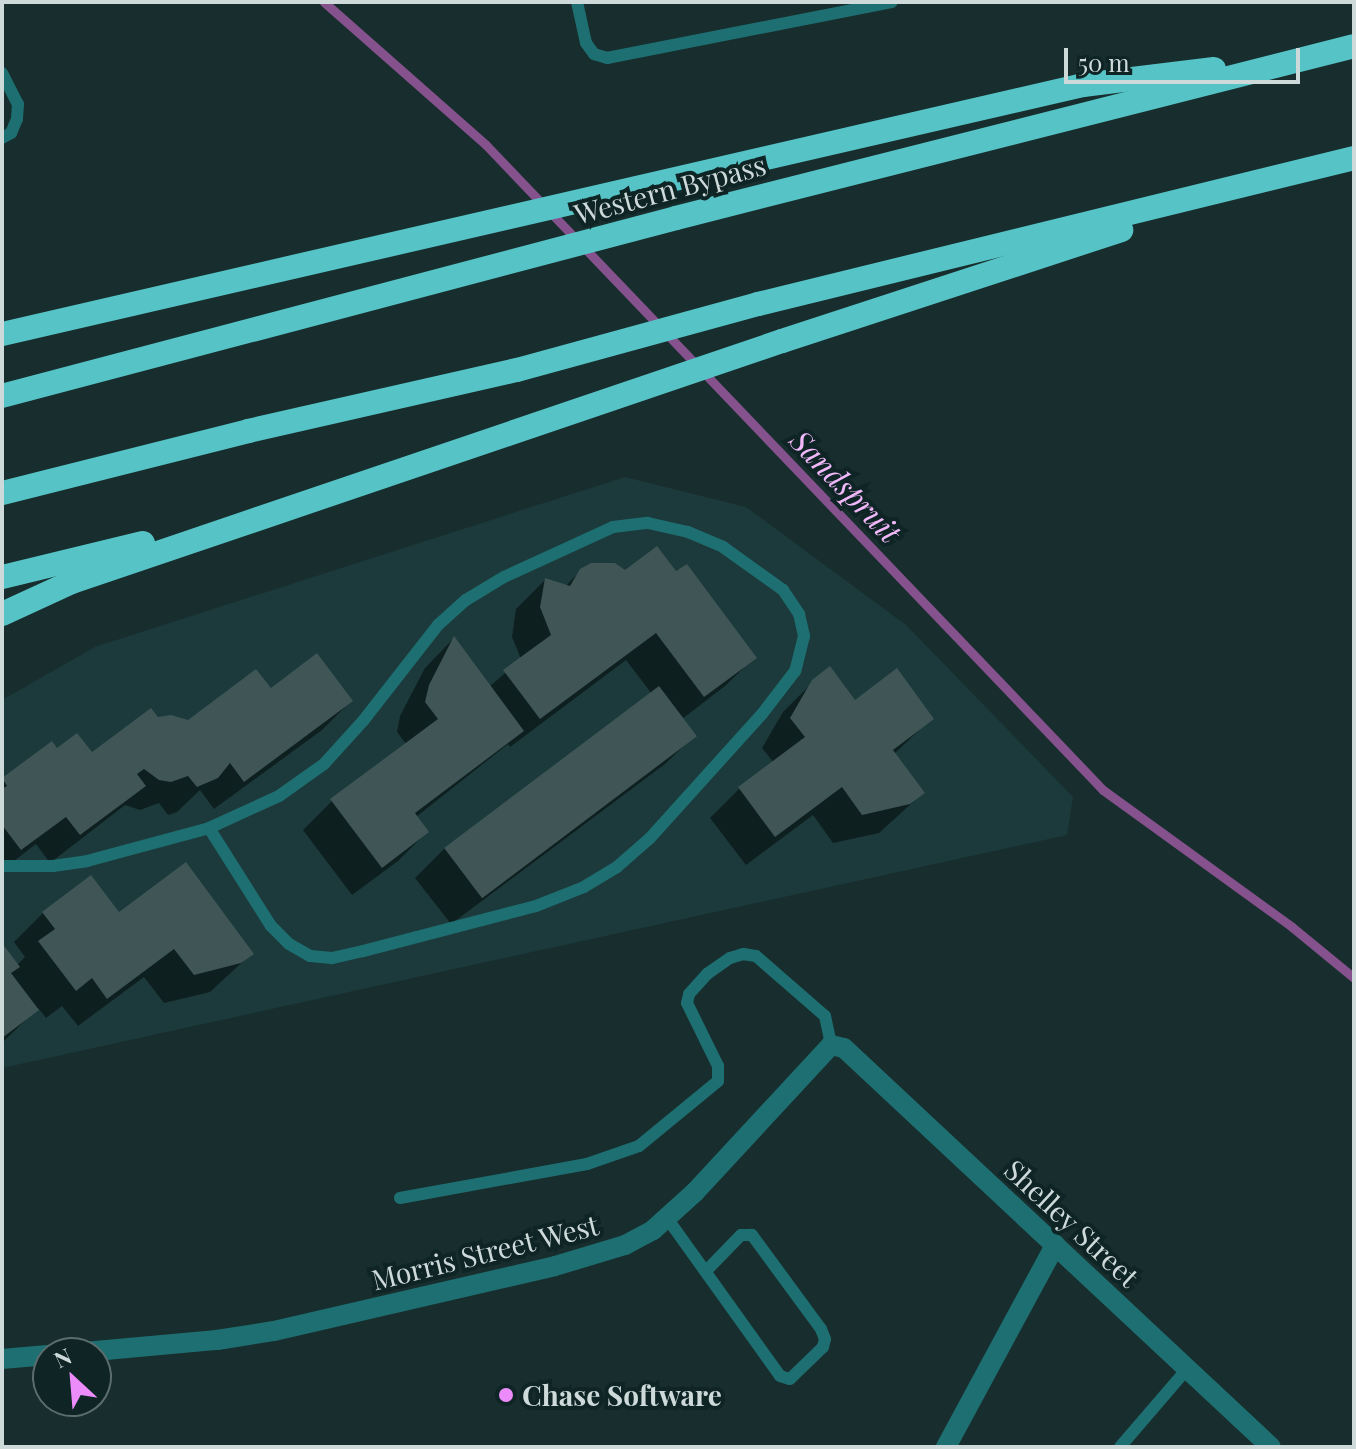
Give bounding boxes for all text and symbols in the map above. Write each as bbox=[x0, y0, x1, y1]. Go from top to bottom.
scale bar bbox=[1068, 32, 1304, 82]
text: 50 m bbox=[1078, 46, 1130, 78]
street label: Western Bypass bbox=[571, 147, 769, 231]
water label: Sandspruit bbox=[783, 422, 909, 550]
street label: Shelley Street bbox=[998, 1152, 1146, 1294]
street label: Morris Street West bbox=[367, 1207, 603, 1297]
north arrow bbox=[32, 1337, 112, 1417]
text: N bbox=[49, 1340, 76, 1374]
place label: Chase Software bbox=[522, 1378, 722, 1412]
marker: Chase Software bbox=[497, 1386, 515, 1404]

